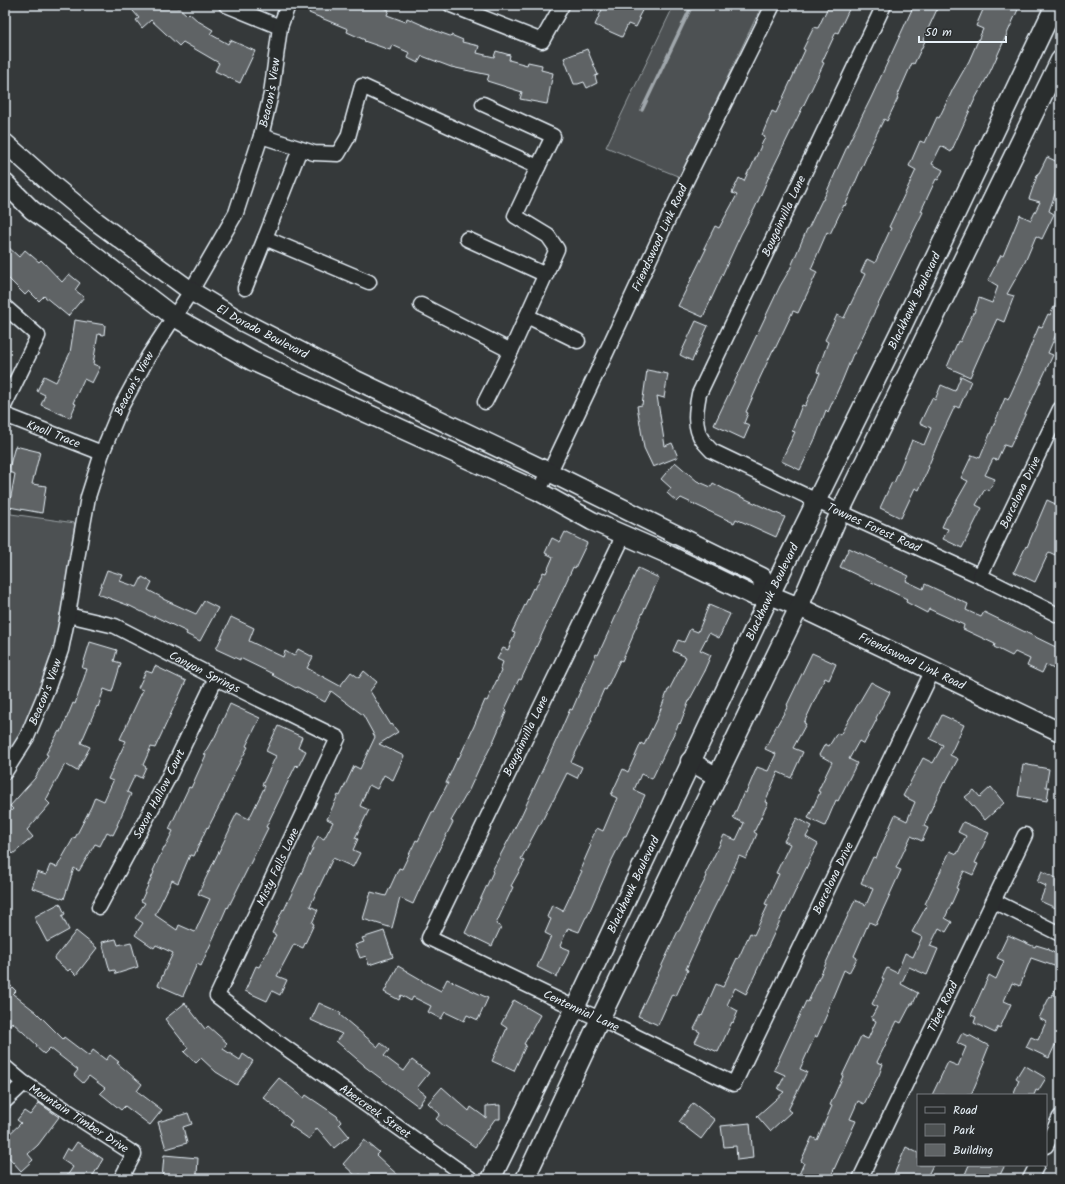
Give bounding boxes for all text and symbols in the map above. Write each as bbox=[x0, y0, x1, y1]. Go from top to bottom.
scale bar bbox=[919, 18, 1006, 44]
text: 50 m bbox=[925, 23, 952, 42]
street label: Beacon's View bbox=[254, 56, 285, 129]
street label: Bougainvilla Lane bbox=[757, 172, 811, 260]
street label: Friendswood Link Road bbox=[626, 180, 693, 294]
street label: Blackhawk Boulevard bbox=[883, 248, 946, 353]
street label: El Dorado Boulevard bbox=[213, 299, 313, 364]
street label: Beacon's View bbox=[109, 347, 159, 418]
street label: Knoll Trace bbox=[24, 415, 84, 453]
street label: Barcelona Drive bbox=[995, 452, 1046, 532]
street label: Townes Forest Road bbox=[824, 498, 925, 558]
street label: Blackhawk Boulevard bbox=[740, 539, 804, 643]
street label: Friendswood Link Road bbox=[855, 627, 969, 695]
street label: Canyon Springs bbox=[166, 646, 244, 698]
street label: Beacon's View bbox=[23, 655, 67, 728]
street label: Bougainvilla Lane bbox=[498, 692, 554, 780]
street label: Saxon Hallow Court bbox=[128, 746, 190, 842]
street label: Misty Falls Lane bbox=[252, 824, 305, 909]
street label: Blackhawk Boulevard bbox=[602, 832, 665, 936]
street label: Barcelona Drive bbox=[807, 838, 859, 917]
street label: Tibet Road bbox=[922, 977, 963, 1035]
street label: Centennial Lane bbox=[540, 985, 623, 1037]
street label: Mountain Timber Drive bbox=[25, 1079, 133, 1158]
street label: Abercreek Street bbox=[335, 1079, 415, 1143]
legend bbox=[917, 1094, 1047, 1166]
text: Road bbox=[953, 1101, 978, 1120]
text: Park bbox=[953, 1121, 975, 1140]
text: Building bbox=[953, 1141, 993, 1160]

